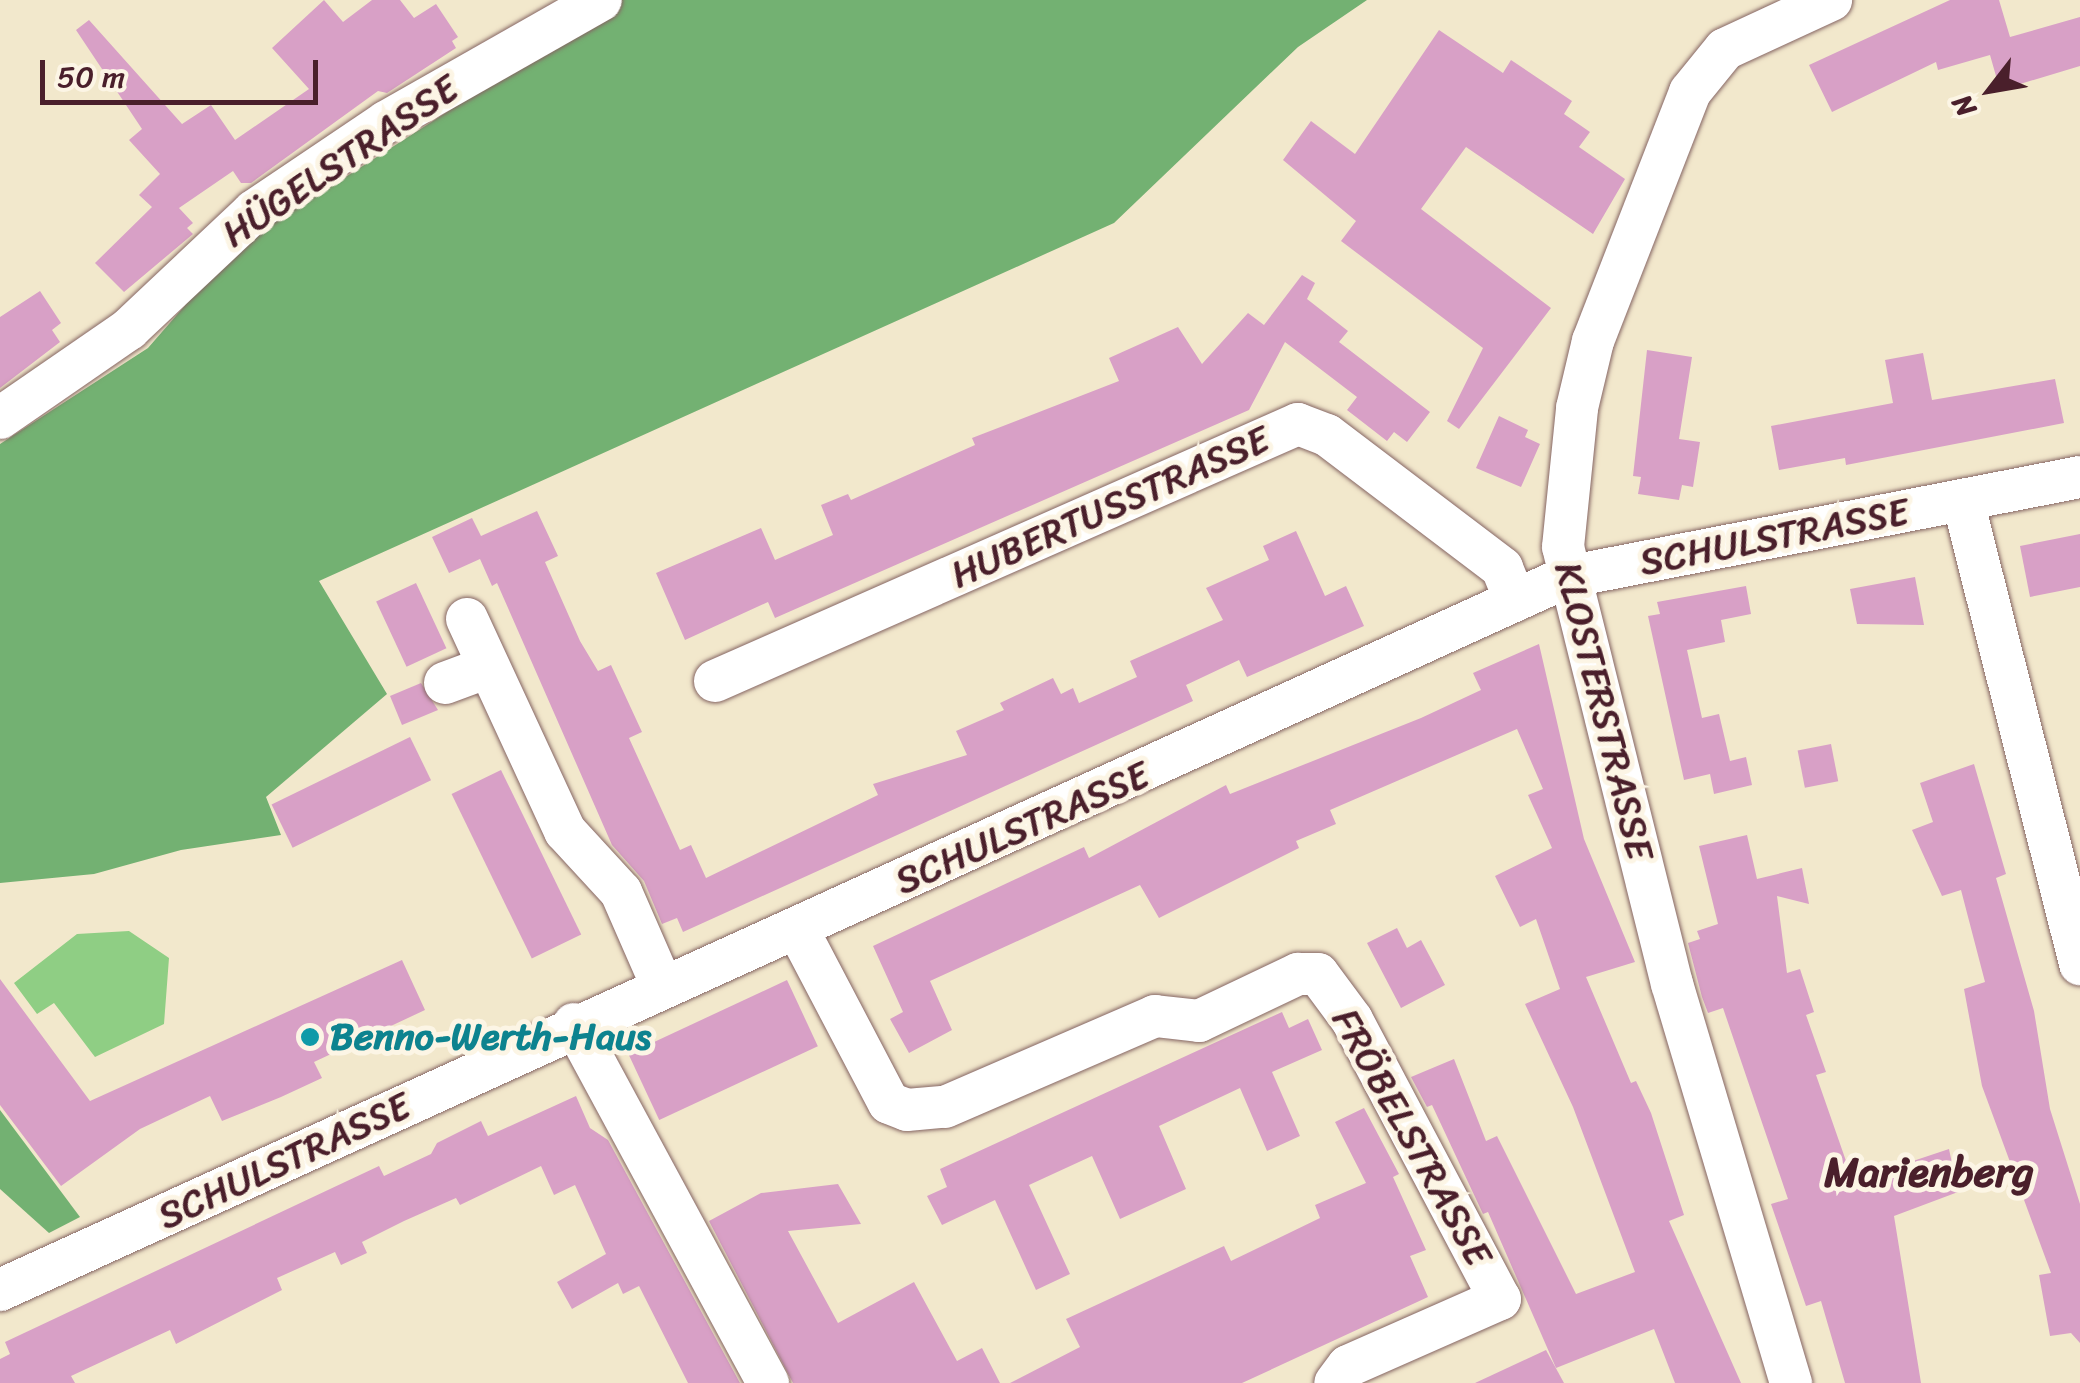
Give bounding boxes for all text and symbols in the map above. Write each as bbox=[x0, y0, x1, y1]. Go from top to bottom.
scale bar bbox=[45, 40, 322, 102]
north arrow bbox=[1940, 40, 2040, 140]
text: 50 m bbox=[57, 50, 125, 104]
street label: HÜGELSTRASSE bbox=[213, 65, 467, 257]
text: N bbox=[1938, 85, 1990, 127]
street label: HUBERTUSSTRASSE bbox=[944, 416, 1276, 598]
street label: SCHULSTRASSE bbox=[1636, 489, 1912, 585]
street label: KLOSTERSTRASSE bbox=[1545, 557, 1663, 865]
street label: SCHULSTRASSE bbox=[888, 752, 1156, 904]
street label: FRÖBELSTRASSE bbox=[1322, 1000, 1502, 1274]
place label: Benno-Werth-Haus bbox=[330, 1014, 651, 1060]
marker: Benno-Werth-Haus bbox=[299, 1026, 321, 1048]
street label: SCHULSTRASSE bbox=[151, 1083, 417, 1239]
district label: Marienberg bbox=[1824, 1147, 2034, 1197]

